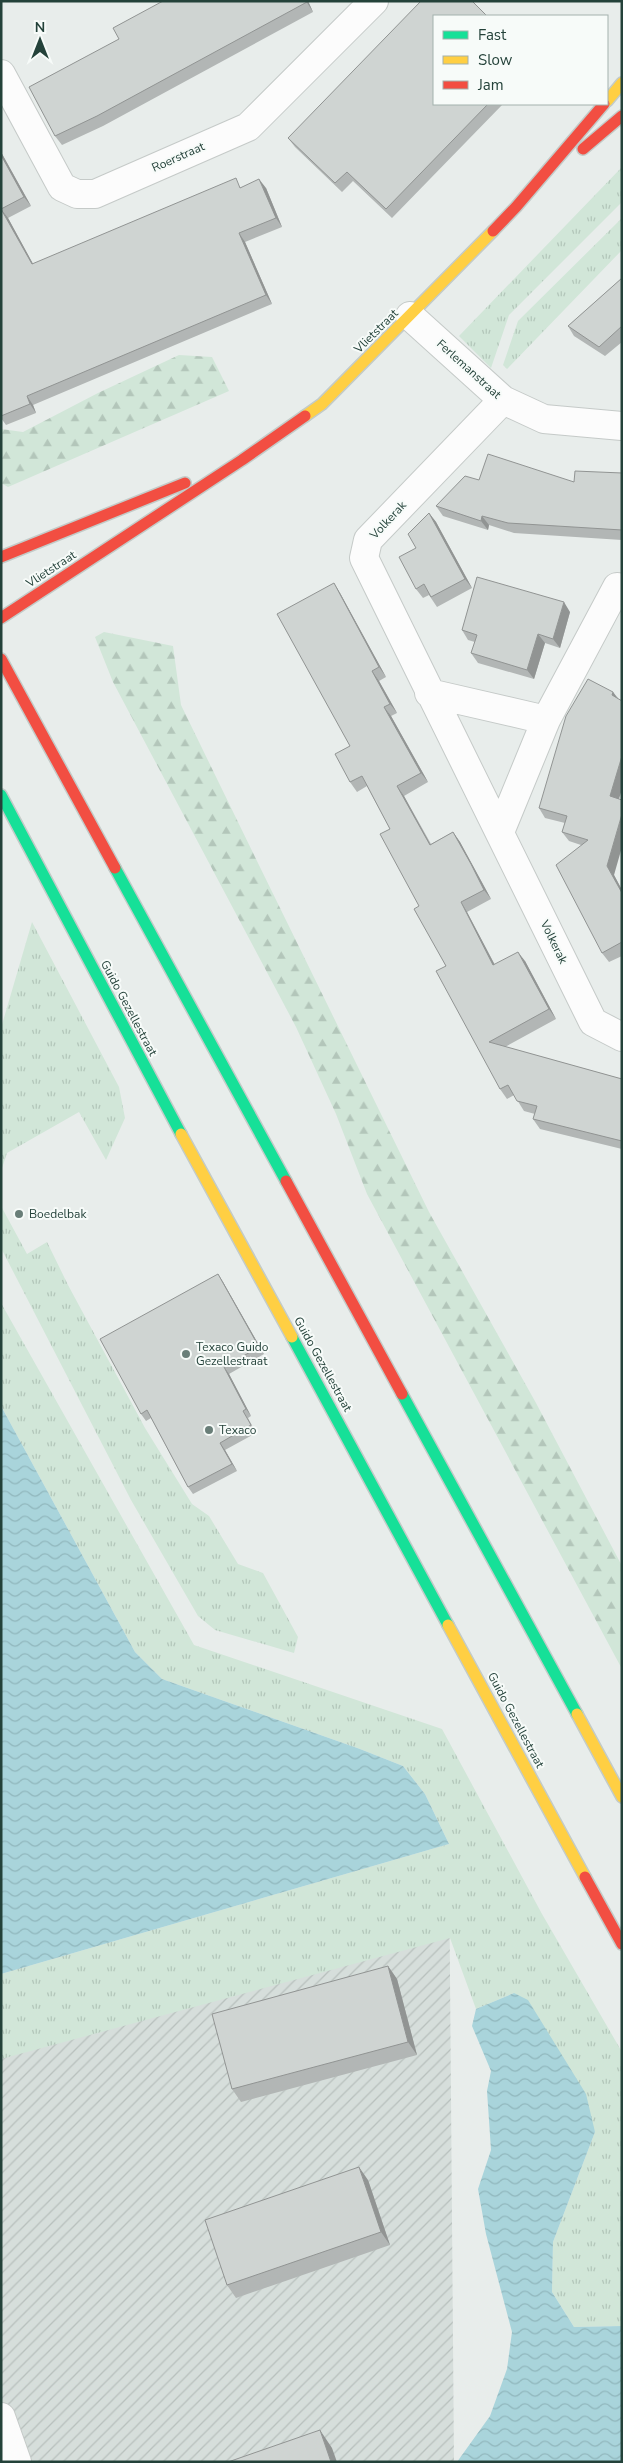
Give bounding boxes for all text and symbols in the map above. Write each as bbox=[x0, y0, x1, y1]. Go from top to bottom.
north arrow bbox=[15, 15, 65, 65]
legend bbox=[433, 15, 608, 105]
text: N bbox=[35, 18, 45, 37]
text: Fast bbox=[478, 25, 507, 45]
text: Slow bbox=[478, 50, 513, 70]
text: Jam bbox=[477, 75, 504, 95]
street label: Roerstraat bbox=[149, 138, 208, 176]
street label: Vlietstraat bbox=[350, 305, 402, 357]
street label: Ferlemanstraat bbox=[433, 336, 505, 403]
street label: Volkerak bbox=[366, 497, 410, 543]
street label: Vlietstraat bbox=[22, 547, 80, 592]
street label: Volkerak bbox=[536, 917, 572, 967]
street label: Guido Gezellestraat bbox=[97, 957, 161, 1059]
place label: Boedelbak bbox=[29, 1206, 87, 1222]
marker: Boedelbak bbox=[13, 1208, 25, 1220]
street label: Guido Gezellestraat bbox=[290, 1314, 356, 1415]
place label: Texaco Guido Gezellestraat bbox=[196, 1339, 269, 1369]
marker: Texaco Guido Gezellestraat bbox=[180, 1348, 192, 1360]
place label: Texaco bbox=[219, 1422, 257, 1438]
marker: Texaco bbox=[203, 1424, 215, 1436]
street label: Guido Gezellestraat bbox=[484, 1669, 548, 1771]

